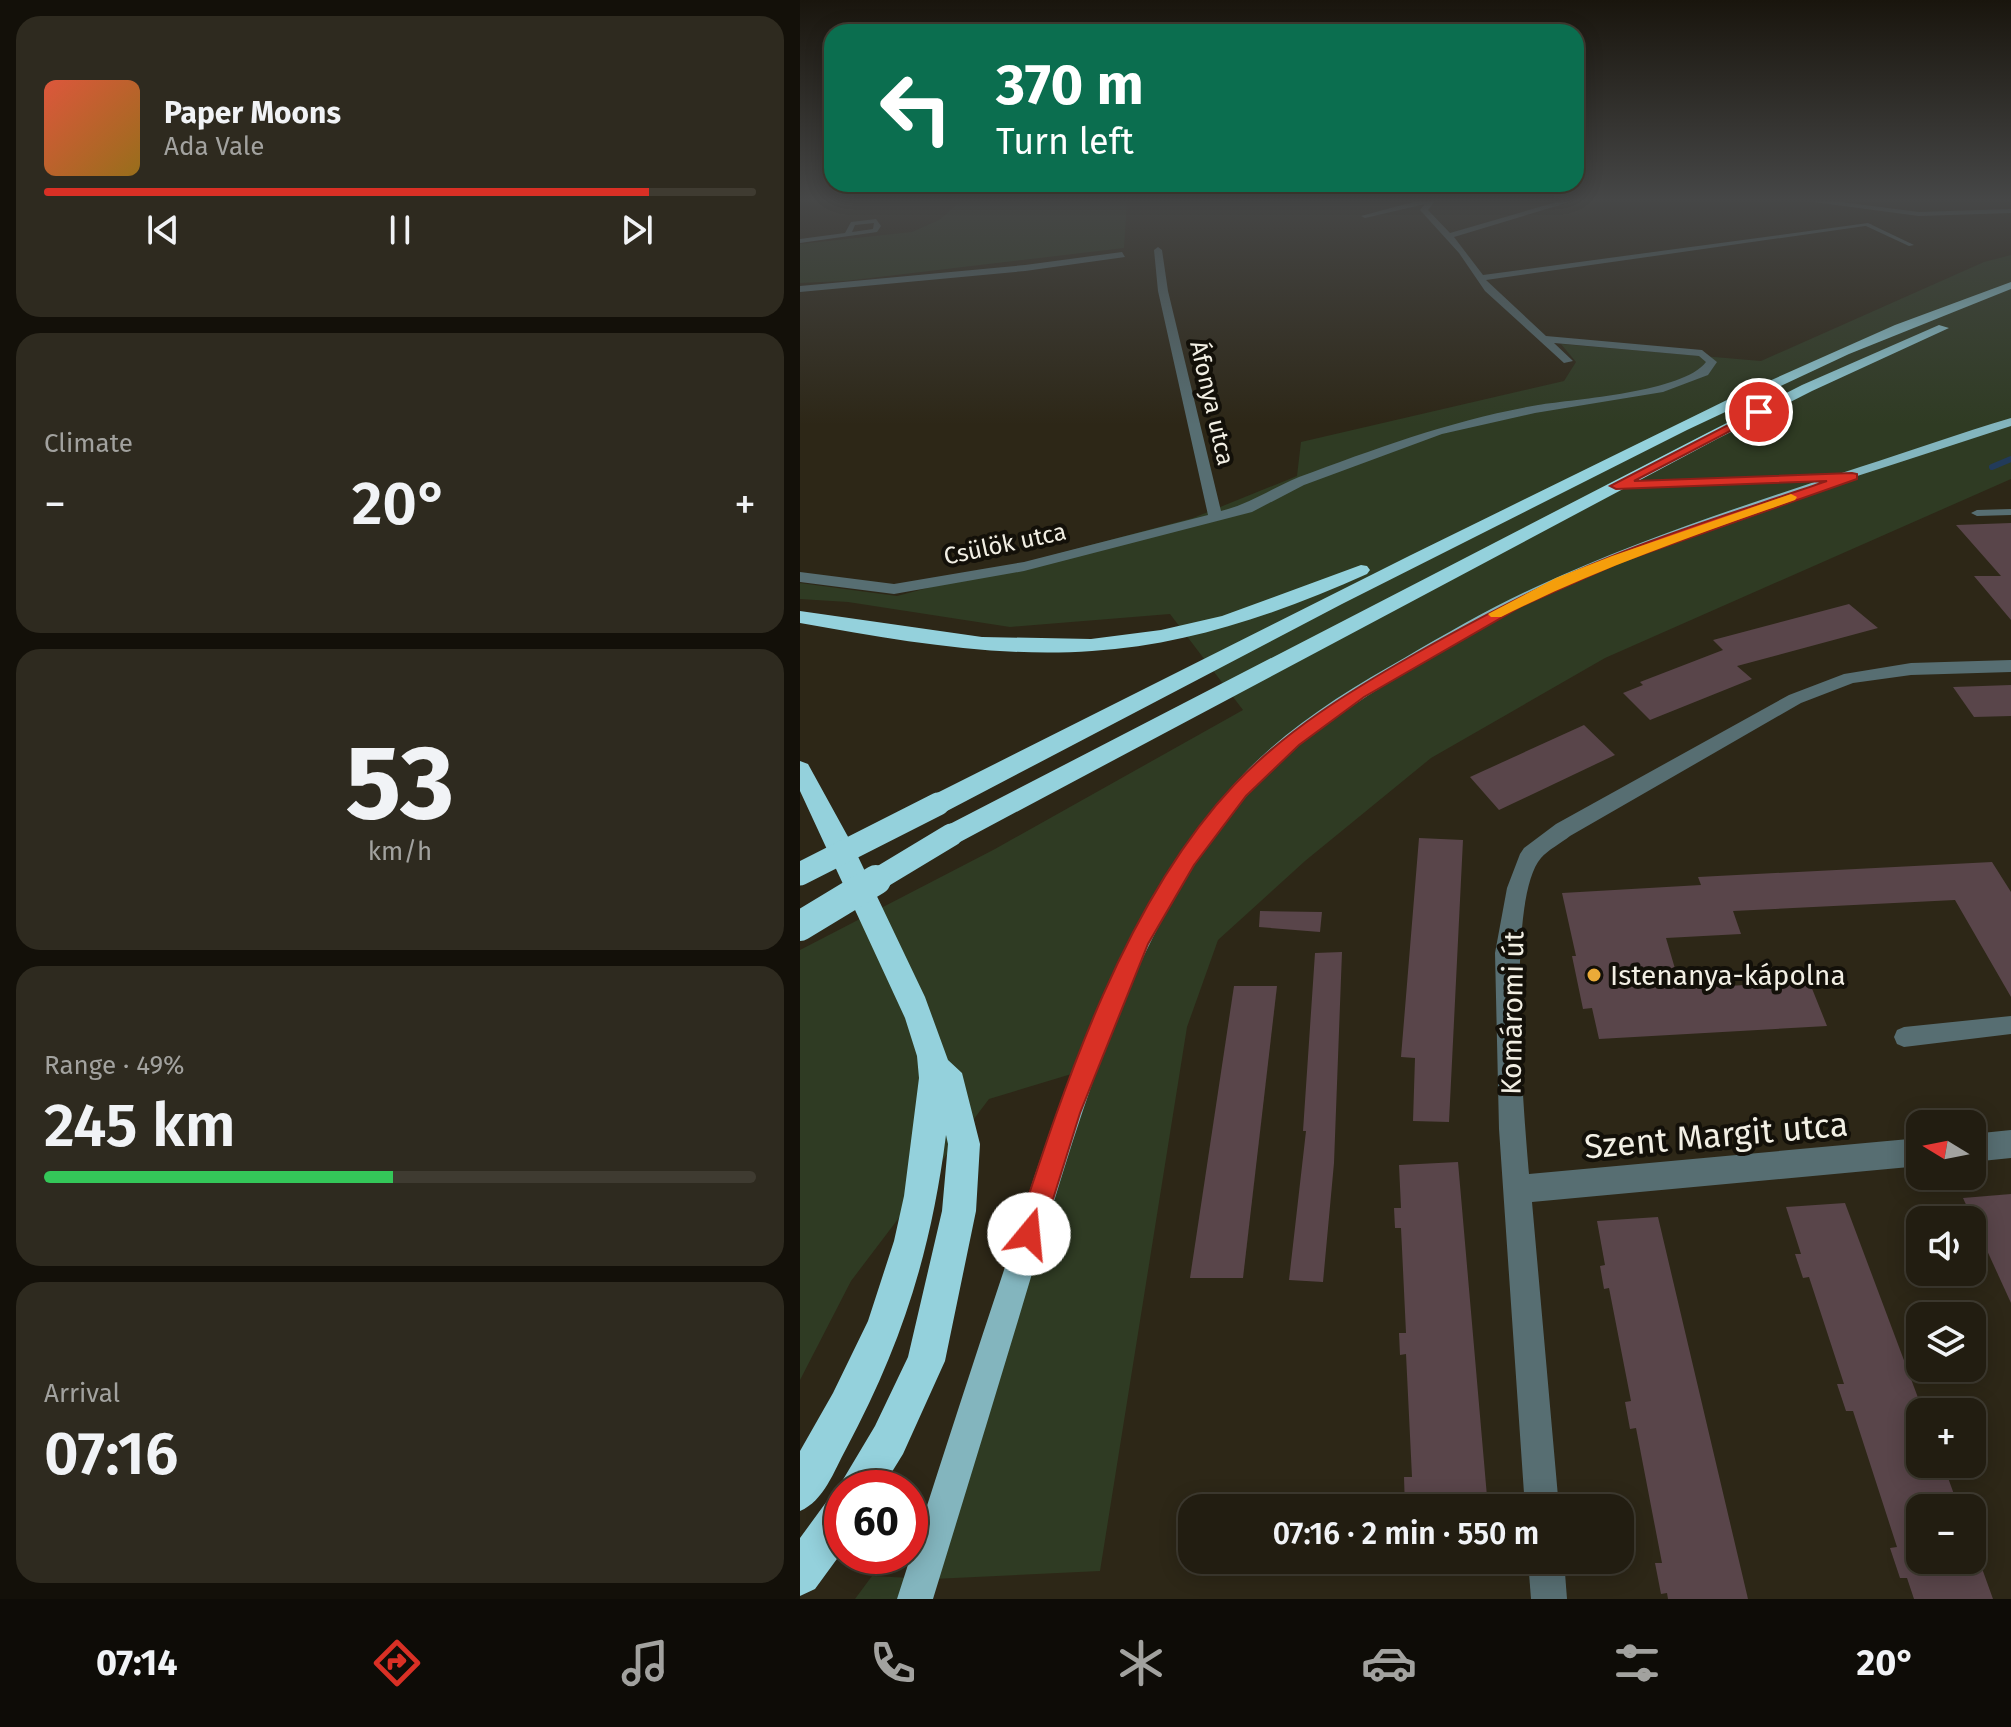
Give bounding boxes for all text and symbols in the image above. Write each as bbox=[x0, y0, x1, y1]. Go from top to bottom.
text: 370 m bbox=[996, 52, 1144, 119]
icon: left bbox=[864, 56, 968, 160]
text: Paper Moons bbox=[164, 95, 341, 131]
text: Turn left bbox=[996, 120, 1134, 164]
text: Ada Vale bbox=[164, 131, 264, 162]
icon: previous bbox=[141, 208, 185, 252]
icon: pause bbox=[378, 208, 422, 252]
icon: next bbox=[615, 208, 659, 252]
street label: Áfonya utca bbox=[1184, 338, 1241, 468]
pin bbox=[1725, 378, 1793, 446]
icon: arrive bbox=[1737, 390, 1781, 434]
text: Climate bbox=[44, 428, 133, 459]
text: 20° bbox=[352, 468, 448, 540]
text: − bbox=[44, 478, 66, 531]
text: + bbox=[734, 478, 756, 531]
street label: Csülök utca bbox=[941, 517, 1069, 571]
text: 53 bbox=[346, 721, 454, 846]
text: km/h bbox=[368, 836, 432, 867]
street label: Komáromi út bbox=[1495, 930, 1530, 1095]
place label: Istenanya-kápolna bbox=[1610, 959, 1846, 992]
marker: Istenanya-kápolna bbox=[1585, 966, 1603, 984]
text: Range · 49% bbox=[44, 1050, 185, 1081]
text: 245 km bbox=[44, 1090, 236, 1162]
street label: Szent Margit utca bbox=[1582, 1104, 1850, 1167]
north arrow bbox=[1906, 1110, 1986, 1190]
map controls bbox=[1906, 1110, 1986, 1574]
position arrow bbox=[987, 1192, 1071, 1276]
button: sound bbox=[1906, 1206, 1986, 1286]
button: layers bbox=[1906, 1302, 1986, 1382]
text: Arrival bbox=[44, 1378, 120, 1409]
button: + bbox=[1906, 1398, 1986, 1478]
text: 07:16 bbox=[44, 1418, 178, 1490]
speed limit sign: 60 bbox=[824, 1470, 928, 1574]
button: − bbox=[1906, 1494, 1986, 1574]
text: 07:16 · 2 min · 550 m bbox=[1273, 1516, 1539, 1552]
icon: directions bbox=[369, 1635, 425, 1691]
icon: music bbox=[617, 1635, 673, 1691]
icon: phone bbox=[865, 1635, 921, 1691]
icon: climate bbox=[1113, 1635, 1169, 1691]
icon: car bbox=[1361, 1635, 1417, 1691]
icon: filters bbox=[1609, 1635, 1665, 1691]
text: 07:14 bbox=[96, 1641, 178, 1685]
text: 20° bbox=[1857, 1641, 1915, 1685]

